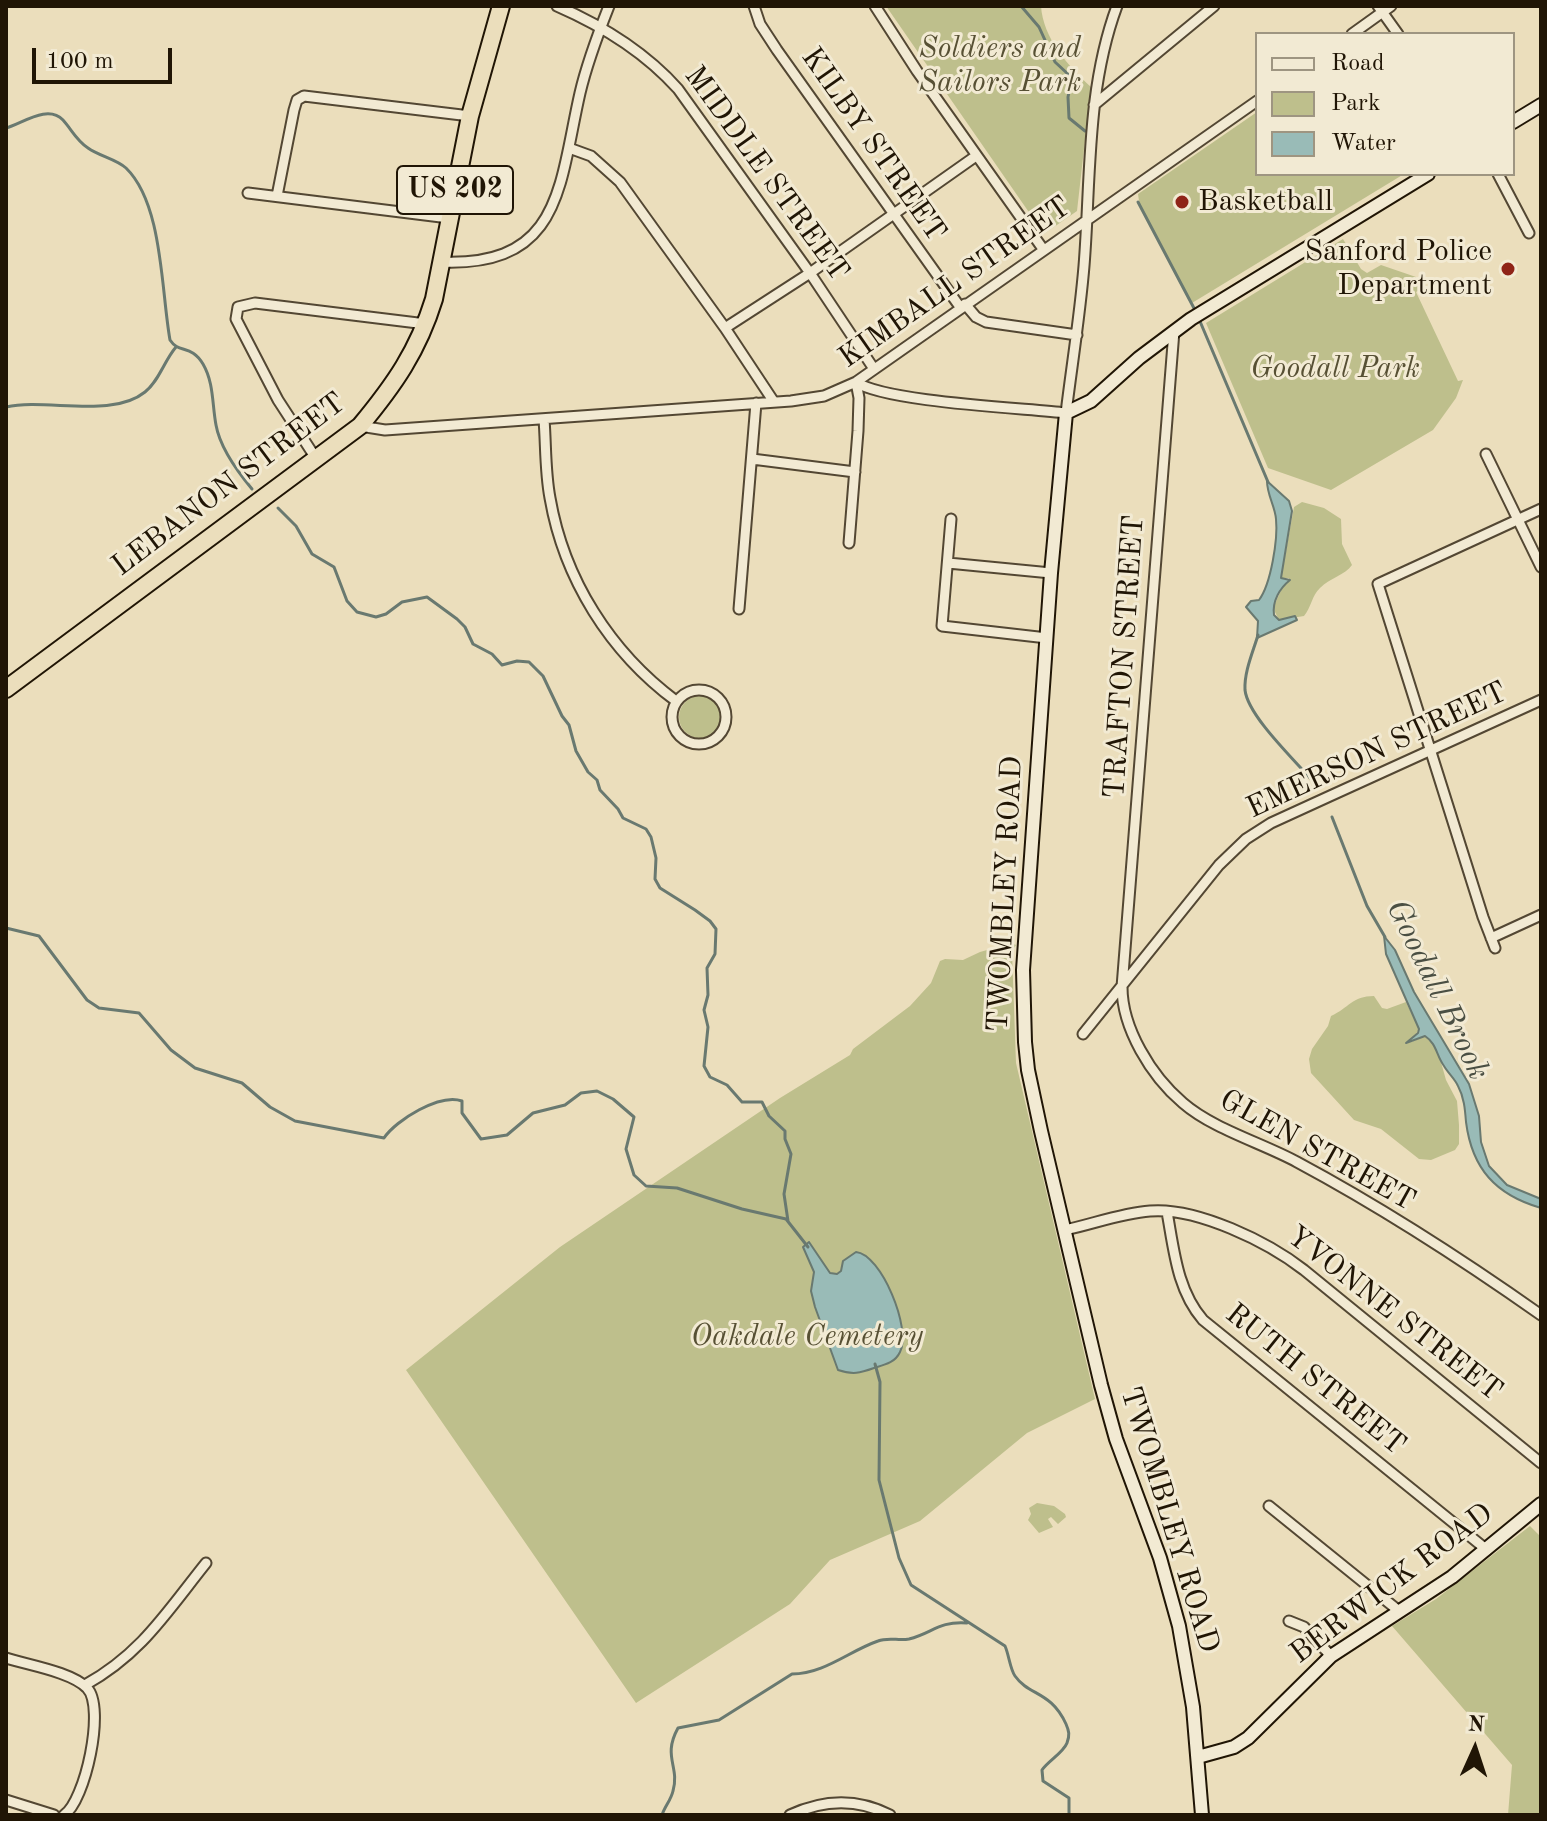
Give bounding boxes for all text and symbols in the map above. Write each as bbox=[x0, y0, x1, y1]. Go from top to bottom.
park label: Soldiers and Sailors Park bbox=[918, 31, 1082, 102]
scale bar bbox=[36, 32, 176, 82]
legend bbox=[1255, 32, 1515, 176]
street label: KILBY STREET bbox=[793, 41, 953, 249]
text: 100 m bbox=[46, 50, 114, 74]
text: Road bbox=[1331, 52, 1384, 76]
street label: MIDDLE STREET bbox=[676, 59, 856, 289]
text: Park bbox=[1331, 92, 1380, 116]
text: Water bbox=[1331, 132, 1396, 156]
road number: US 202 bbox=[397, 166, 513, 214]
place label: Basketball bbox=[1198, 184, 1333, 220]
street label: KIMBALL STREET bbox=[832, 189, 1078, 377]
marker: Basketball bbox=[1173, 193, 1191, 211]
place label: Sanford Police Department bbox=[1304, 234, 1492, 304]
marker: Sanford Police Department bbox=[1499, 260, 1517, 278]
park label: Goodall Park bbox=[1250, 351, 1420, 387]
street label: LEBANON STREET bbox=[105, 385, 353, 585]
street label: TRAFTON STREET bbox=[1097, 514, 1153, 800]
street label: EMERSON STREET bbox=[1241, 675, 1513, 827]
street label: TWOMBLEY ROAD bbox=[981, 755, 1031, 1033]
water label: Goodall Brook bbox=[1377, 894, 1497, 1086]
street label: GLEN STREET bbox=[1213, 1082, 1421, 1220]
street label: YVONNE STREET bbox=[1279, 1219, 1509, 1409]
street label: RUTH STREET bbox=[1218, 1296, 1412, 1464]
park label: Oakdale Cemetery bbox=[691, 1319, 923, 1355]
street label: TWOMBLEY ROAD bbox=[1111, 1383, 1227, 1657]
street label: BERWICK ROAD bbox=[1283, 1496, 1501, 1672]
north arrow bbox=[1435, 1709, 1515, 1789]
text: N bbox=[1467, 1714, 1485, 1736]

